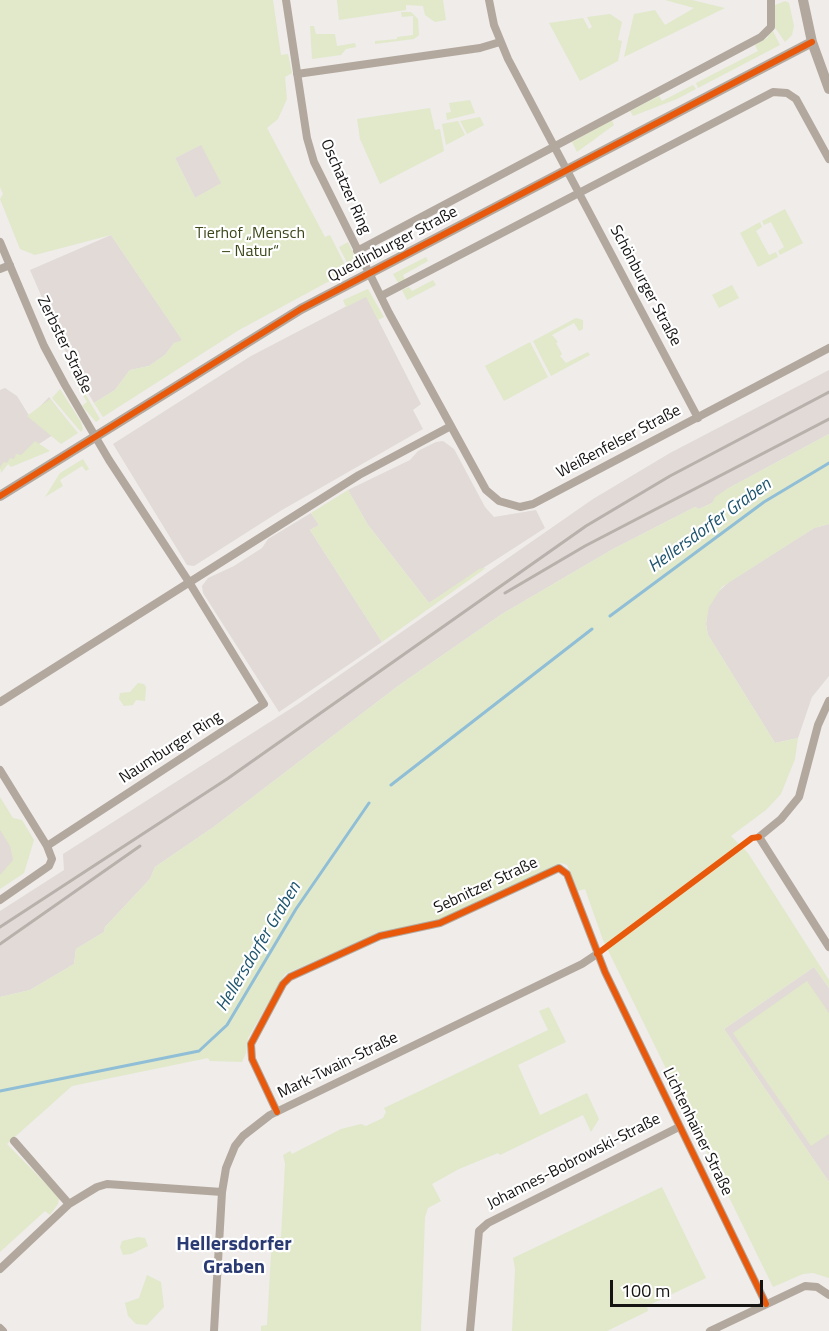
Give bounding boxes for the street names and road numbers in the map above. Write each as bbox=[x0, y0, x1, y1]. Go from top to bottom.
street label: Oschatzer Ring bbox=[316, 137, 374, 237]
street label: Quedlinburger Straße bbox=[325, 203, 461, 287]
street label: Schönburger Straße bbox=[605, 222, 685, 350]
street label: Zerbster Straße bbox=[32, 293, 96, 397]
street label: Weißenfelser Straße bbox=[554, 401, 684, 483]
street label: Naumburger Ring bbox=[116, 708, 226, 788]
street label: Sebnitzer Straße bbox=[431, 854, 541, 918]
street label: Mark-Twain-Straße bbox=[275, 1029, 401, 1103]
street label: Lichtenhainer Straße bbox=[658, 1065, 736, 1199]
street label: Johannes-Bobrowski-Straße bbox=[484, 1110, 664, 1214]

